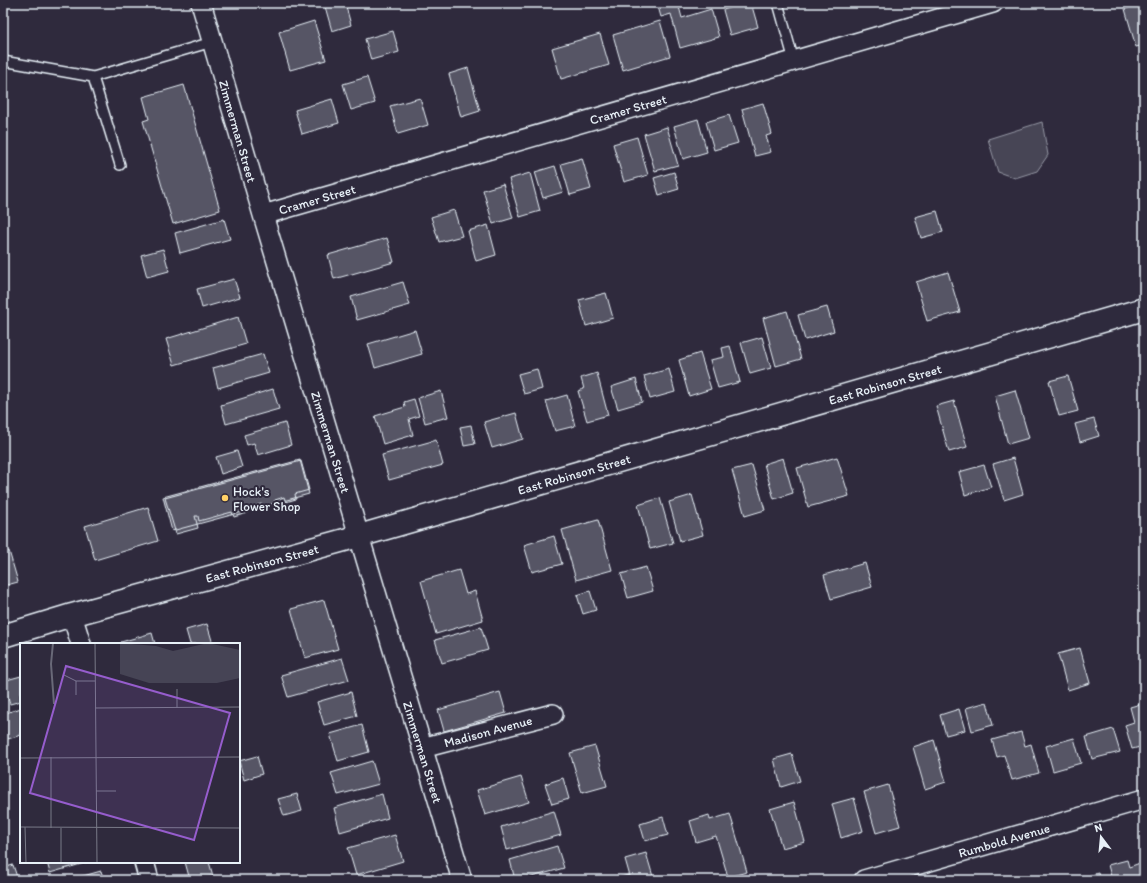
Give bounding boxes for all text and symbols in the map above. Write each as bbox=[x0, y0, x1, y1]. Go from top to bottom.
street label: Zimmerman Street bbox=[216, 78, 259, 184]
street label: Cramer Street bbox=[588, 91, 668, 128]
street label: Cramer Street bbox=[277, 181, 357, 218]
street label: East Robinson Street bbox=[827, 361, 943, 408]
street label: Zimmerman Street bbox=[308, 389, 353, 495]
street label: East Robinson Street bbox=[516, 451, 632, 498]
place label: Hock's Flower Shop bbox=[233, 484, 300, 514]
marker: Hock's Flower Shop bbox=[220, 493, 230, 503]
street label: East Robinson Street bbox=[204, 541, 320, 586]
inset map bbox=[20, 643, 240, 863]
street label: Zimmerman Street bbox=[400, 699, 445, 805]
street label: Madison Avenue bbox=[442, 712, 534, 750]
north arrow bbox=[1081, 817, 1121, 857]
street label: Rumbold Avenue bbox=[957, 820, 1052, 861]
text: N bbox=[1093, 821, 1104, 835]

